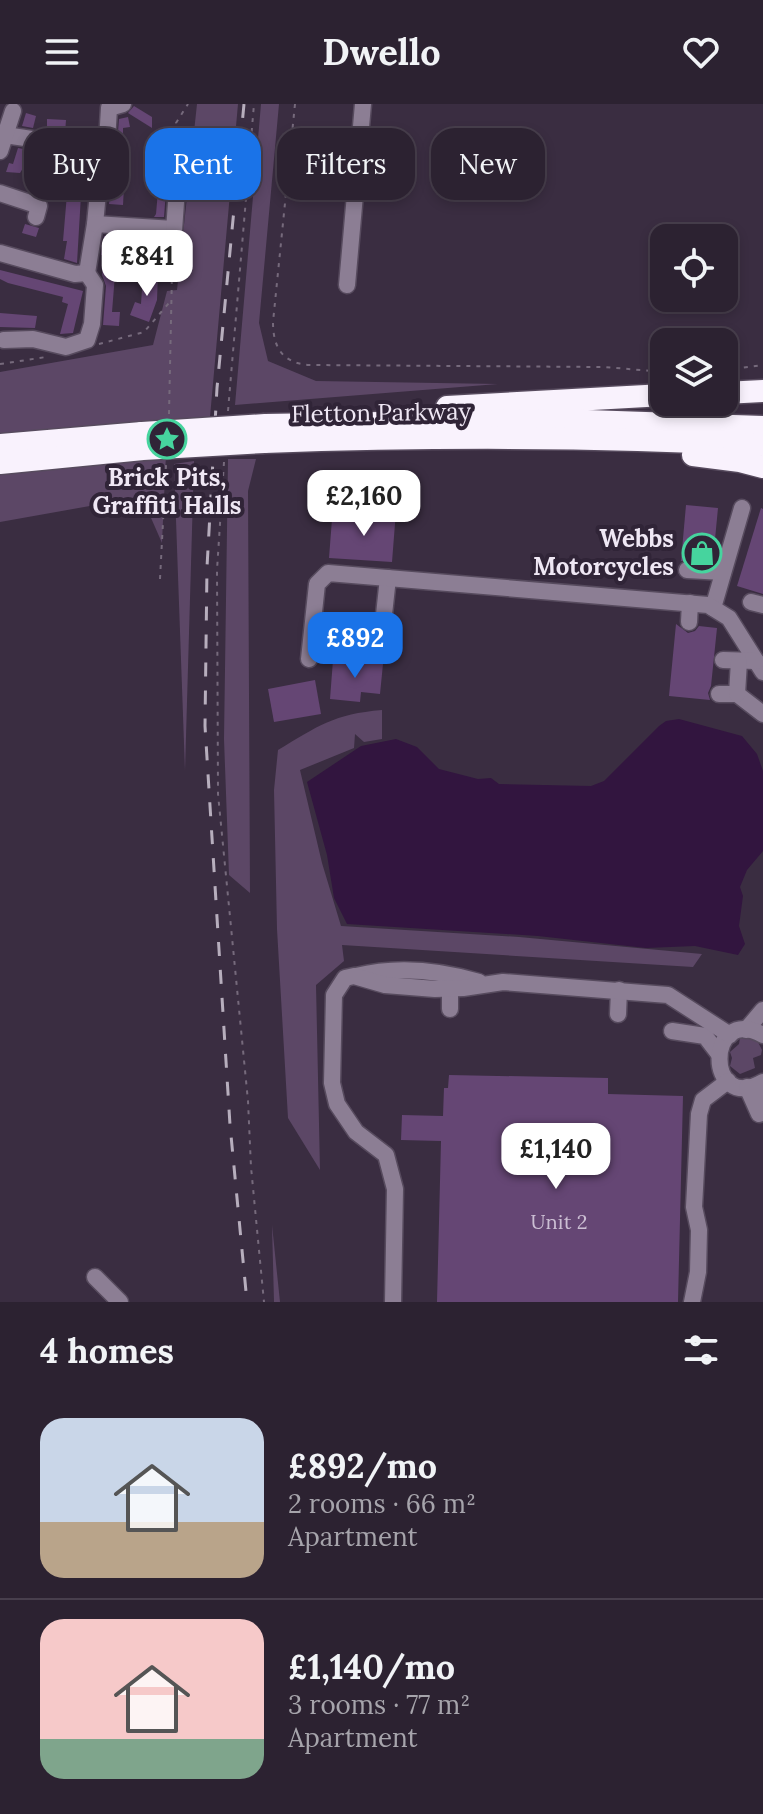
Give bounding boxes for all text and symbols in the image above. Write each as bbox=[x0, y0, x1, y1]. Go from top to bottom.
text: Dwello bbox=[322, 29, 441, 75]
icon: menu bbox=[40, 30, 84, 74]
icon: heart bbox=[679, 30, 723, 74]
chip: Buy bbox=[24, 128, 129, 200]
chip: Rent bbox=[145, 128, 261, 200]
chip: Filters bbox=[277, 128, 415, 200]
chip: New bbox=[431, 128, 545, 200]
map controls bbox=[650, 224, 738, 416]
button: locate bbox=[650, 224, 738, 312]
pin: £841 bbox=[100, 230, 194, 298]
text: £841 bbox=[120, 239, 174, 272]
button: layers bbox=[650, 328, 738, 416]
street label: Fletton Parkway bbox=[291, 395, 472, 430]
place icon: Brick Pits, Graffiti Halls bbox=[146, 418, 188, 460]
place label: Brick Pits, Graffiti Halls bbox=[92, 462, 242, 521]
pin: £2,160 bbox=[299, 470, 429, 538]
text: £2,160 bbox=[325, 479, 403, 512]
place label: Webbs Motorcycles bbox=[533, 523, 674, 582]
shop icon: Webbs Motorcycles bbox=[681, 532, 723, 574]
pin: £892 bbox=[308, 612, 402, 680]
text: £892 bbox=[326, 621, 384, 654]
pin: £1,140 bbox=[491, 1123, 621, 1191]
text: £1,140 bbox=[519, 1132, 593, 1165]
house number: Unit 2 bbox=[531, 1209, 587, 1234]
icon: filters bbox=[679, 1328, 723, 1372]
text: 4 homes bbox=[40, 1329, 174, 1372]
text: £892/mo bbox=[288, 1444, 437, 1487]
icon: home bbox=[104, 1450, 200, 1546]
text: 2 rooms · 66 m² bbox=[288, 1487, 476, 1520]
text: Apartment bbox=[288, 1520, 418, 1553]
text: £1,140/mo bbox=[288, 1645, 455, 1688]
icon: home bbox=[104, 1651, 200, 1747]
text: 3 rooms · 77 m² bbox=[288, 1688, 470, 1721]
text: Apartment bbox=[288, 1721, 418, 1754]

